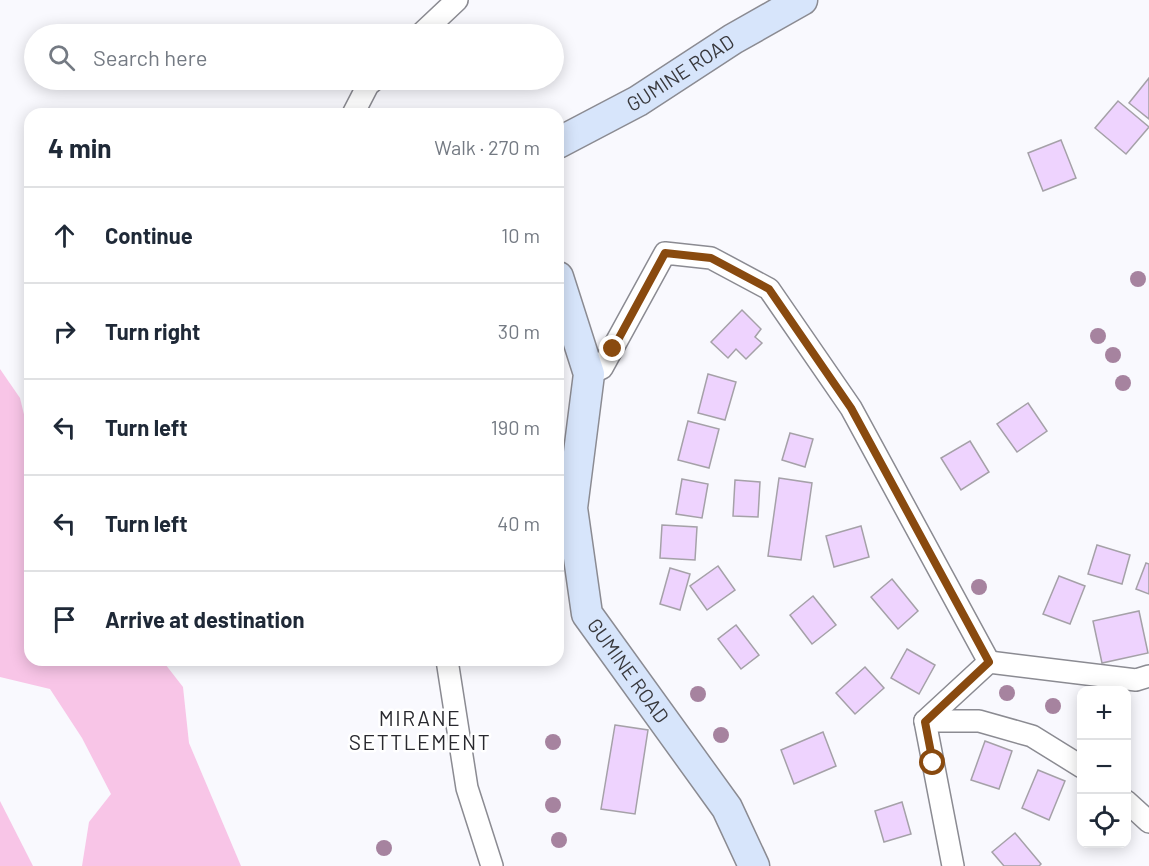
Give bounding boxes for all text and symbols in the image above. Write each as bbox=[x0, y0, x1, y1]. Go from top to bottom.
search box bbox=[24, 24, 564, 90]
street label: GUMINE ROAD bbox=[622, 29, 738, 116]
icon: search bbox=[45, 41, 78, 74]
text: Search here bbox=[93, 44, 207, 70]
text: 4 min bbox=[48, 132, 112, 163]
text: Walk · 270 m bbox=[434, 135, 540, 159]
icon: ahead bbox=[48, 219, 81, 252]
text: Continue bbox=[105, 222, 193, 248]
text: 10 m bbox=[501, 223, 540, 247]
icon: right bbox=[48, 315, 81, 348]
text: Turn right bbox=[105, 318, 200, 344]
text: 30 m bbox=[498, 319, 540, 343]
route end bbox=[599, 335, 625, 361]
icon: left bbox=[48, 411, 81, 444]
text: Turn left bbox=[105, 414, 188, 440]
text: 190 m bbox=[491, 415, 540, 439]
icon: left bbox=[48, 507, 81, 540]
text: Turn left bbox=[105, 510, 188, 536]
text: 40 m bbox=[497, 511, 540, 535]
icon: arrive bbox=[48, 603, 81, 636]
text: Arrive at destination bbox=[105, 606, 304, 632]
street label: GUMINE ROAD bbox=[583, 613, 675, 727]
map controls bbox=[1077, 686, 1131, 848]
button: + bbox=[1077, 686, 1131, 740]
district label: MIRANE SETTLEMENT bbox=[349, 705, 491, 754]
button: − bbox=[1077, 740, 1131, 794]
route start bbox=[919, 749, 945, 775]
button: locate bbox=[1077, 794, 1131, 848]

